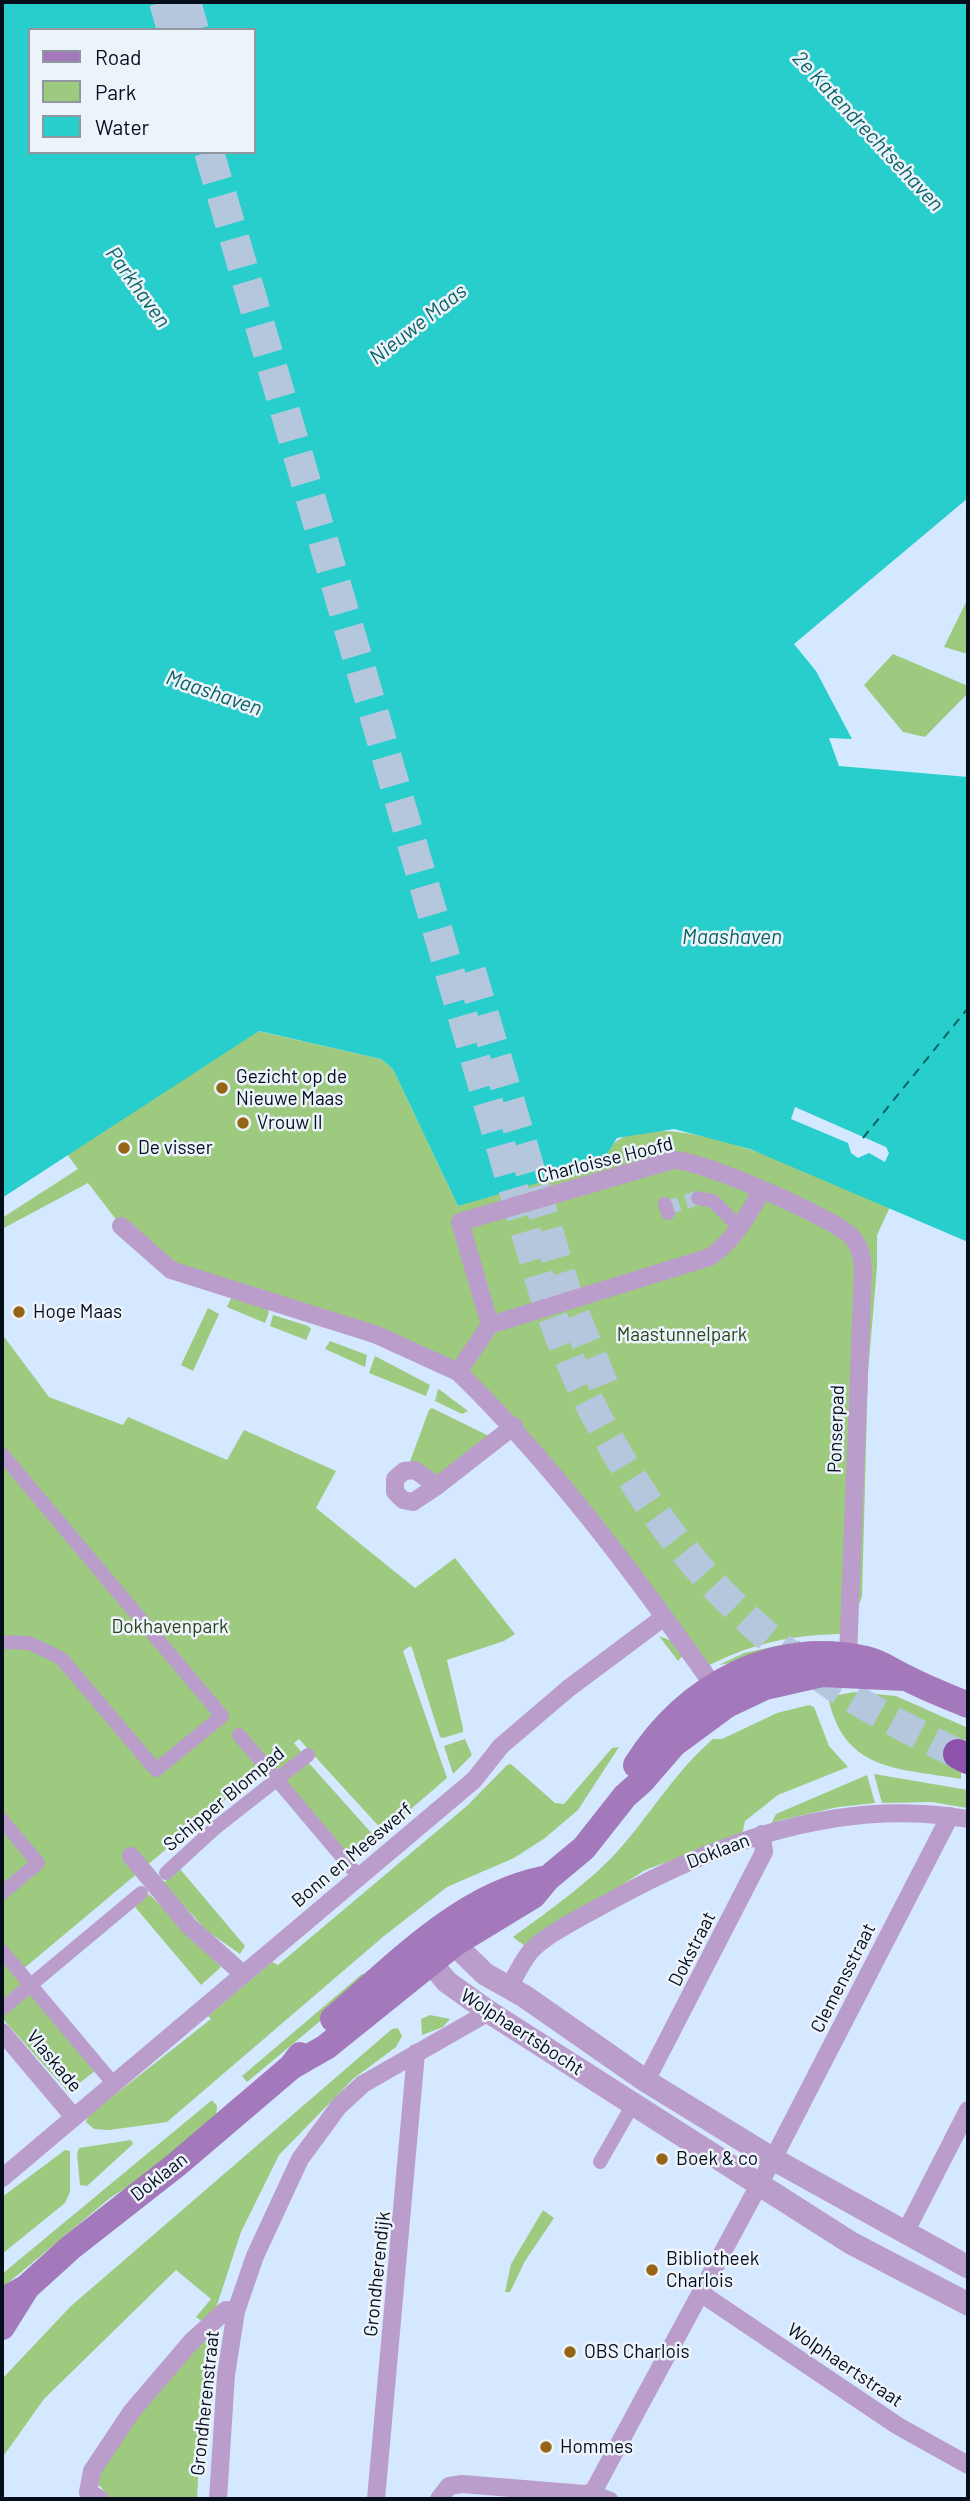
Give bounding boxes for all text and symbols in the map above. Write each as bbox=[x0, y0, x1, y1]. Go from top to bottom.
legend bbox=[28, 28, 256, 154]
text: Road bbox=[95, 44, 141, 69]
water label: 2e Katendrechtsehaven bbox=[787, 46, 949, 216]
text: Park bbox=[95, 79, 136, 104]
text: Water bbox=[95, 114, 149, 139]
water label: Parkhaven bbox=[100, 242, 176, 332]
water label: Nieuwe Maas bbox=[364, 278, 472, 370]
water label: Maashaven bbox=[163, 665, 265, 721]
water label: Maashaven bbox=[682, 924, 782, 950]
place label: Gezicht op de Nieuwe Maas bbox=[236, 1066, 347, 1110]
marker: Gezicht op de Nieuwe Maas bbox=[214, 1080, 230, 1096]
place label: Vrouw II bbox=[257, 1112, 323, 1134]
marker: Vrouw II bbox=[235, 1115, 251, 1131]
street label: Charloisse Hoofd bbox=[535, 1132, 675, 1188]
place label: De visser bbox=[138, 1137, 213, 1159]
marker: De visser bbox=[116, 1140, 132, 1156]
place label: Hoge Maas bbox=[33, 1301, 122, 1323]
marker: Hoge Maas bbox=[11, 1304, 27, 1320]
park label: Maastunnelpark bbox=[617, 1324, 747, 1346]
street label: Ponserpad bbox=[823, 1385, 849, 1473]
park label: Dokhavenpark bbox=[111, 1616, 229, 1638]
street label: Schipper Blompad bbox=[159, 1742, 289, 1856]
street label: Bonn en Meeswerf bbox=[287, 1798, 417, 1912]
street label: Doklaan bbox=[683, 1829, 753, 1873]
street label: Dokstraat bbox=[664, 1908, 720, 1990]
street label: Clemensstraat bbox=[806, 1919, 880, 2037]
street label: Wolphaertsbocht bbox=[456, 1984, 588, 2080]
street label: Vlaskade bbox=[21, 2025, 87, 2097]
street label: Doklaan bbox=[126, 2148, 192, 2206]
place label: Boek & co bbox=[676, 2148, 758, 2170]
marker: Boek & co bbox=[654, 2151, 670, 2167]
street label: Grondherendijk bbox=[359, 2210, 395, 2338]
place label: Bibliotheek Charlois bbox=[666, 2248, 759, 2292]
marker: Bibliotheek Charlois bbox=[644, 2262, 660, 2278]
street label: Wolphaertstraat bbox=[783, 2318, 907, 2412]
street label: Grondherenstraat bbox=[186, 2329, 224, 2477]
place label: OBS Charlois bbox=[584, 2341, 690, 2363]
marker: OBS Charlois bbox=[562, 2344, 578, 2360]
place label: Hommes bbox=[560, 2436, 633, 2458]
marker: Hommes bbox=[538, 2439, 554, 2455]

